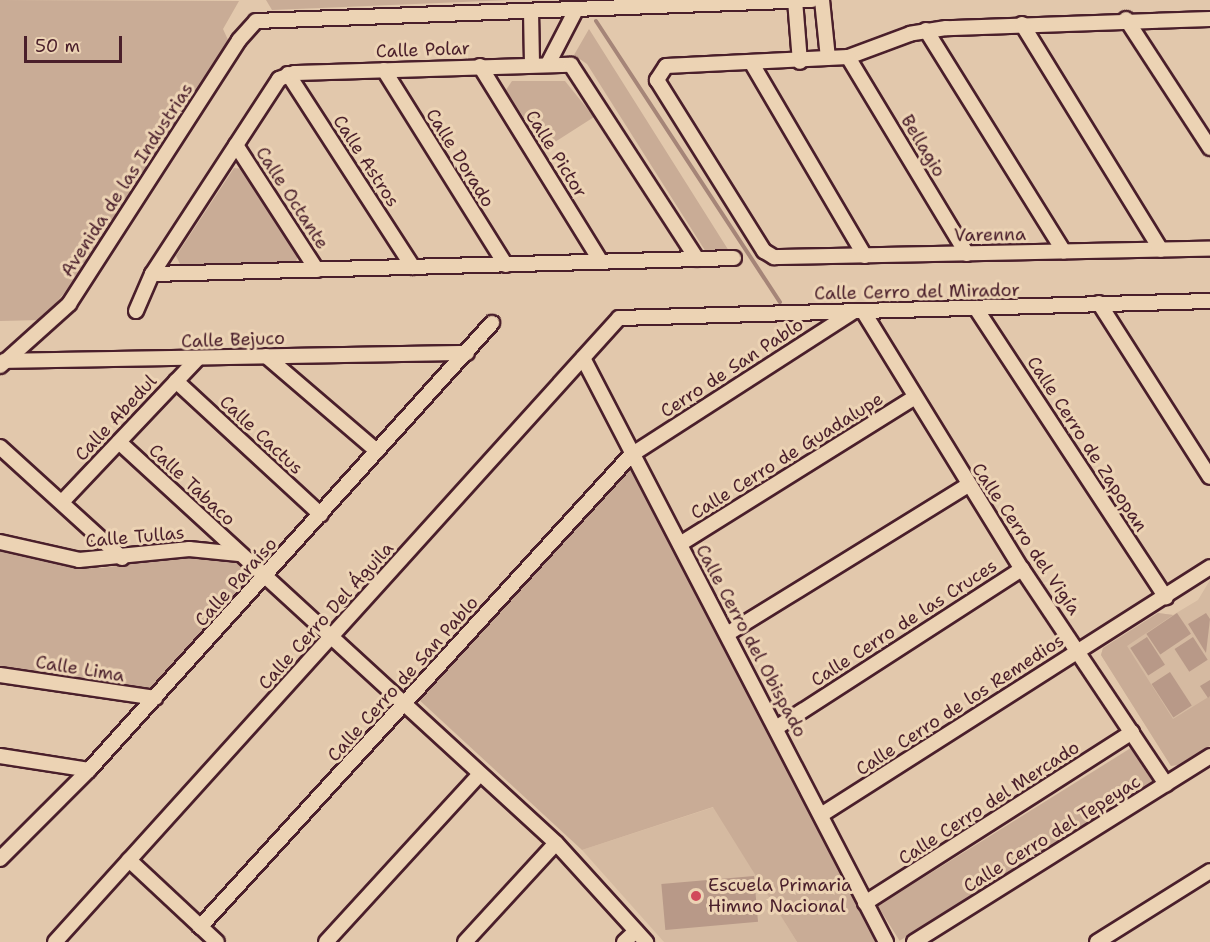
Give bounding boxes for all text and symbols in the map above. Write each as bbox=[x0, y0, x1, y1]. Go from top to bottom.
scale bar bbox=[27, 24, 124, 62]
text: 50 m bbox=[35, 34, 80, 58]
street label: Calle Polar bbox=[375, 38, 471, 62]
street label: Avenida de las Industrias bbox=[56, 79, 198, 281]
street label: Calle Dorado bbox=[421, 105, 499, 211]
street label: Calle Pictor bbox=[521, 106, 591, 202]
street label: Calle Astros bbox=[328, 111, 404, 211]
street label: Bellagio bbox=[896, 111, 950, 181]
street label: Calle Octante bbox=[251, 143, 333, 253]
street label: Varenna bbox=[954, 224, 1026, 246]
street label: Calle Cerro del Mirador bbox=[814, 279, 1020, 305]
street label: Cerro de San Pablo bbox=[656, 314, 808, 422]
street label: Calle Bejuco bbox=[181, 327, 285, 353]
street label: Calle Cerro de Zapopan bbox=[1022, 352, 1152, 536]
street label: Calle Abedul bbox=[71, 371, 161, 465]
street label: Calle Cerro de Guadalupe bbox=[687, 388, 887, 524]
street label: Calle Cactus bbox=[215, 391, 307, 479]
street label: Calle Tabaco bbox=[144, 440, 240, 530]
street label: Calle Cerro del Vigía bbox=[967, 459, 1085, 619]
street label: Calle Tullas bbox=[85, 522, 185, 552]
street label: Calle Paraíso bbox=[190, 533, 282, 631]
street label: Calle Cerro Del Águila bbox=[254, 538, 398, 694]
street label: Calle Cerro del Obispado bbox=[691, 541, 811, 741]
street label: Calle Cerro de las Cruces bbox=[807, 555, 1001, 691]
street label: Calle Cerro de San Pablo bbox=[323, 592, 483, 766]
street label: Calle Cerro de los Remedios bbox=[852, 630, 1068, 780]
street label: Calle Lima bbox=[34, 651, 126, 687]
street label: Calle Cerro del Mercado bbox=[895, 736, 1083, 870]
street label: Calle Cerro del Tepeyac bbox=[960, 771, 1144, 897]
place label: Escuela Primaria Himno Nacional bbox=[708, 875, 852, 918]
marker: Escuela Primaria Himno Nacional bbox=[689, 889, 703, 903]

